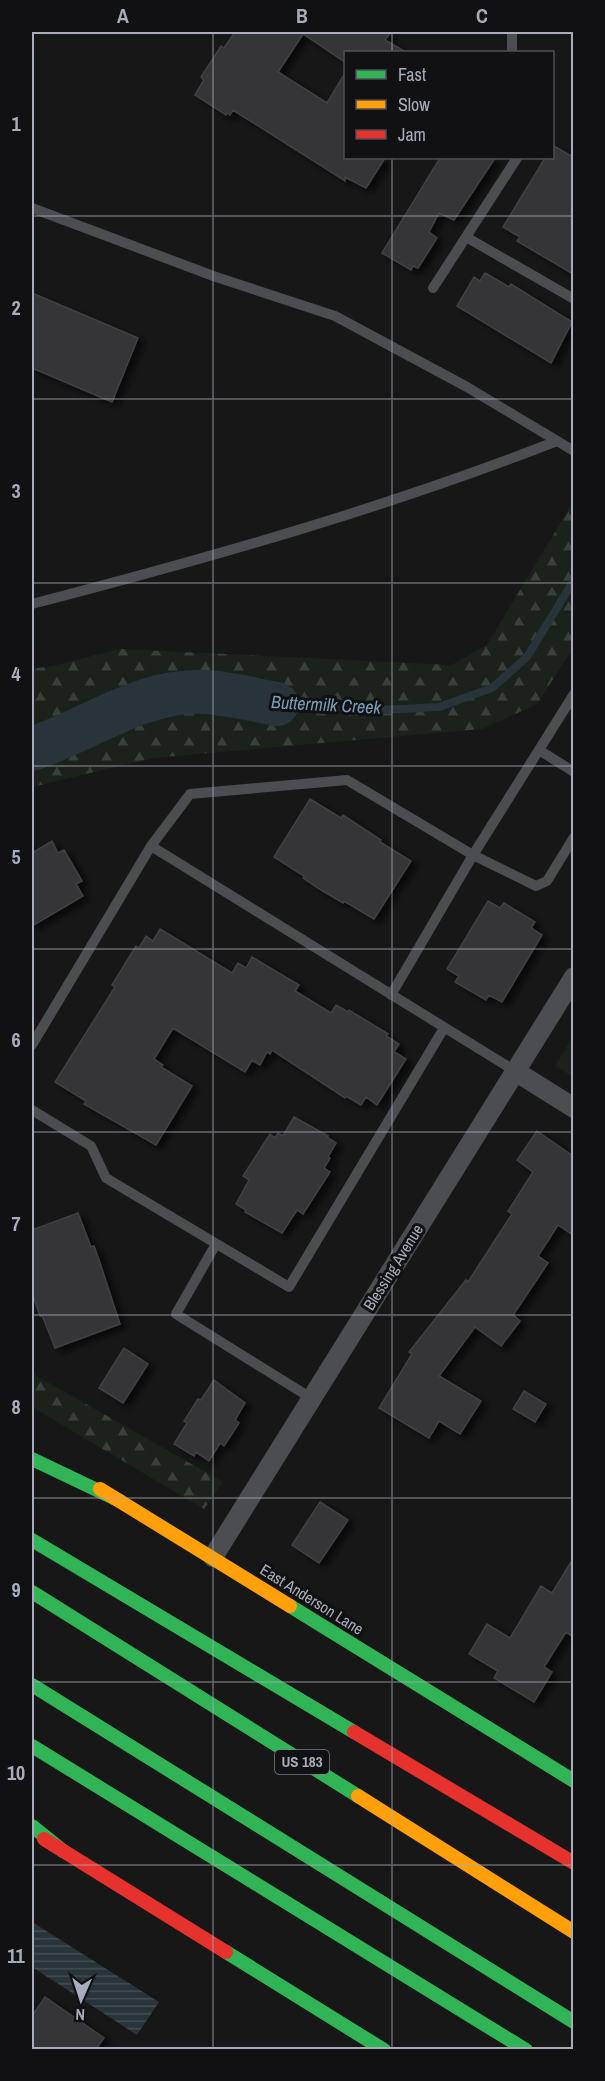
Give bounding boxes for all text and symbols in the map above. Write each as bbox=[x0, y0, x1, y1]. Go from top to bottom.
text: A bbox=[117, 2, 129, 29]
text: B bbox=[296, 2, 308, 29]
text: C bbox=[476, 2, 488, 29]
legend bbox=[344, 51, 554, 159]
text: Fast bbox=[398, 62, 426, 87]
text: Slow bbox=[398, 92, 430, 117]
text: 1 bbox=[11, 110, 21, 137]
text: Jam bbox=[398, 122, 426, 147]
text: 2 bbox=[11, 294, 21, 321]
text: 3 bbox=[11, 477, 21, 504]
text: 4 bbox=[11, 660, 21, 687]
water label: Buttermilk Creek bbox=[270, 689, 382, 720]
text: 5 bbox=[11, 843, 21, 870]
text: 6 bbox=[11, 1026, 21, 1053]
text: 7 bbox=[11, 1210, 21, 1237]
street label: Blessing Avenue bbox=[358, 1220, 428, 1314]
text: 8 bbox=[11, 1393, 21, 1420]
street label: East Anderson Lane bbox=[256, 1558, 368, 1640]
text: 9 bbox=[11, 1576, 21, 1603]
road number: US 183 bbox=[275, 1750, 329, 1774]
text: 10 bbox=[7, 1759, 25, 1786]
text: 11 bbox=[7, 1942, 26, 1969]
north arrow bbox=[51, 1970, 111, 2030]
text: N bbox=[75, 2004, 86, 2026]

